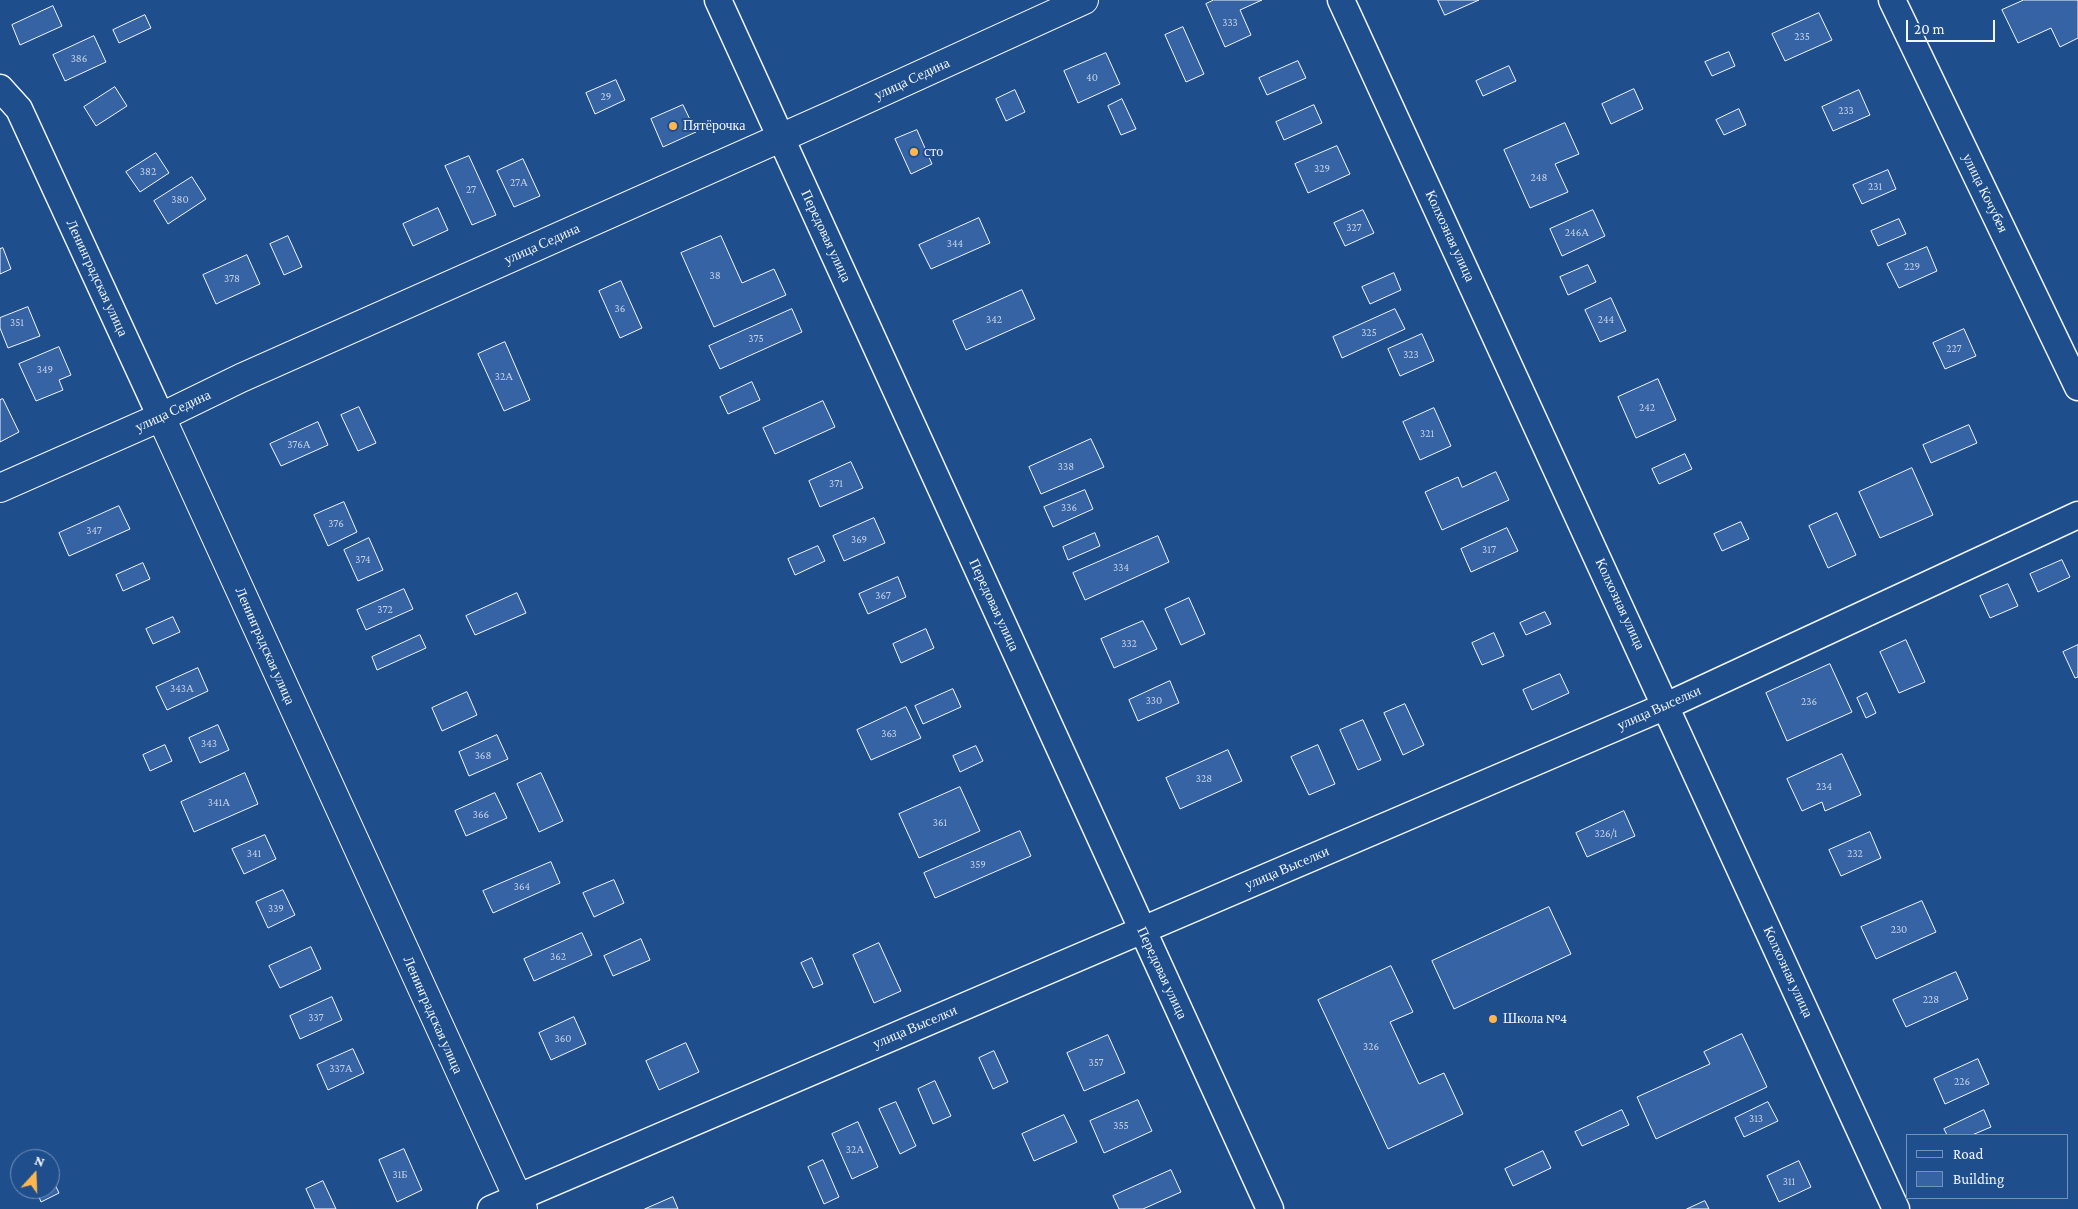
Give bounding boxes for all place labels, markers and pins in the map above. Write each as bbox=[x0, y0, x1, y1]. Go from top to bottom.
place label: Пятёрочка bbox=[683, 118, 745, 134]
marker: Пятёрочка bbox=[667, 120, 679, 132]
place label: сто bbox=[924, 144, 943, 160]
marker: сто bbox=[908, 146, 920, 158]
place label: Школа №4 bbox=[1503, 1011, 1567, 1027]
marker: Школа №4 bbox=[1487, 1013, 1499, 1025]

